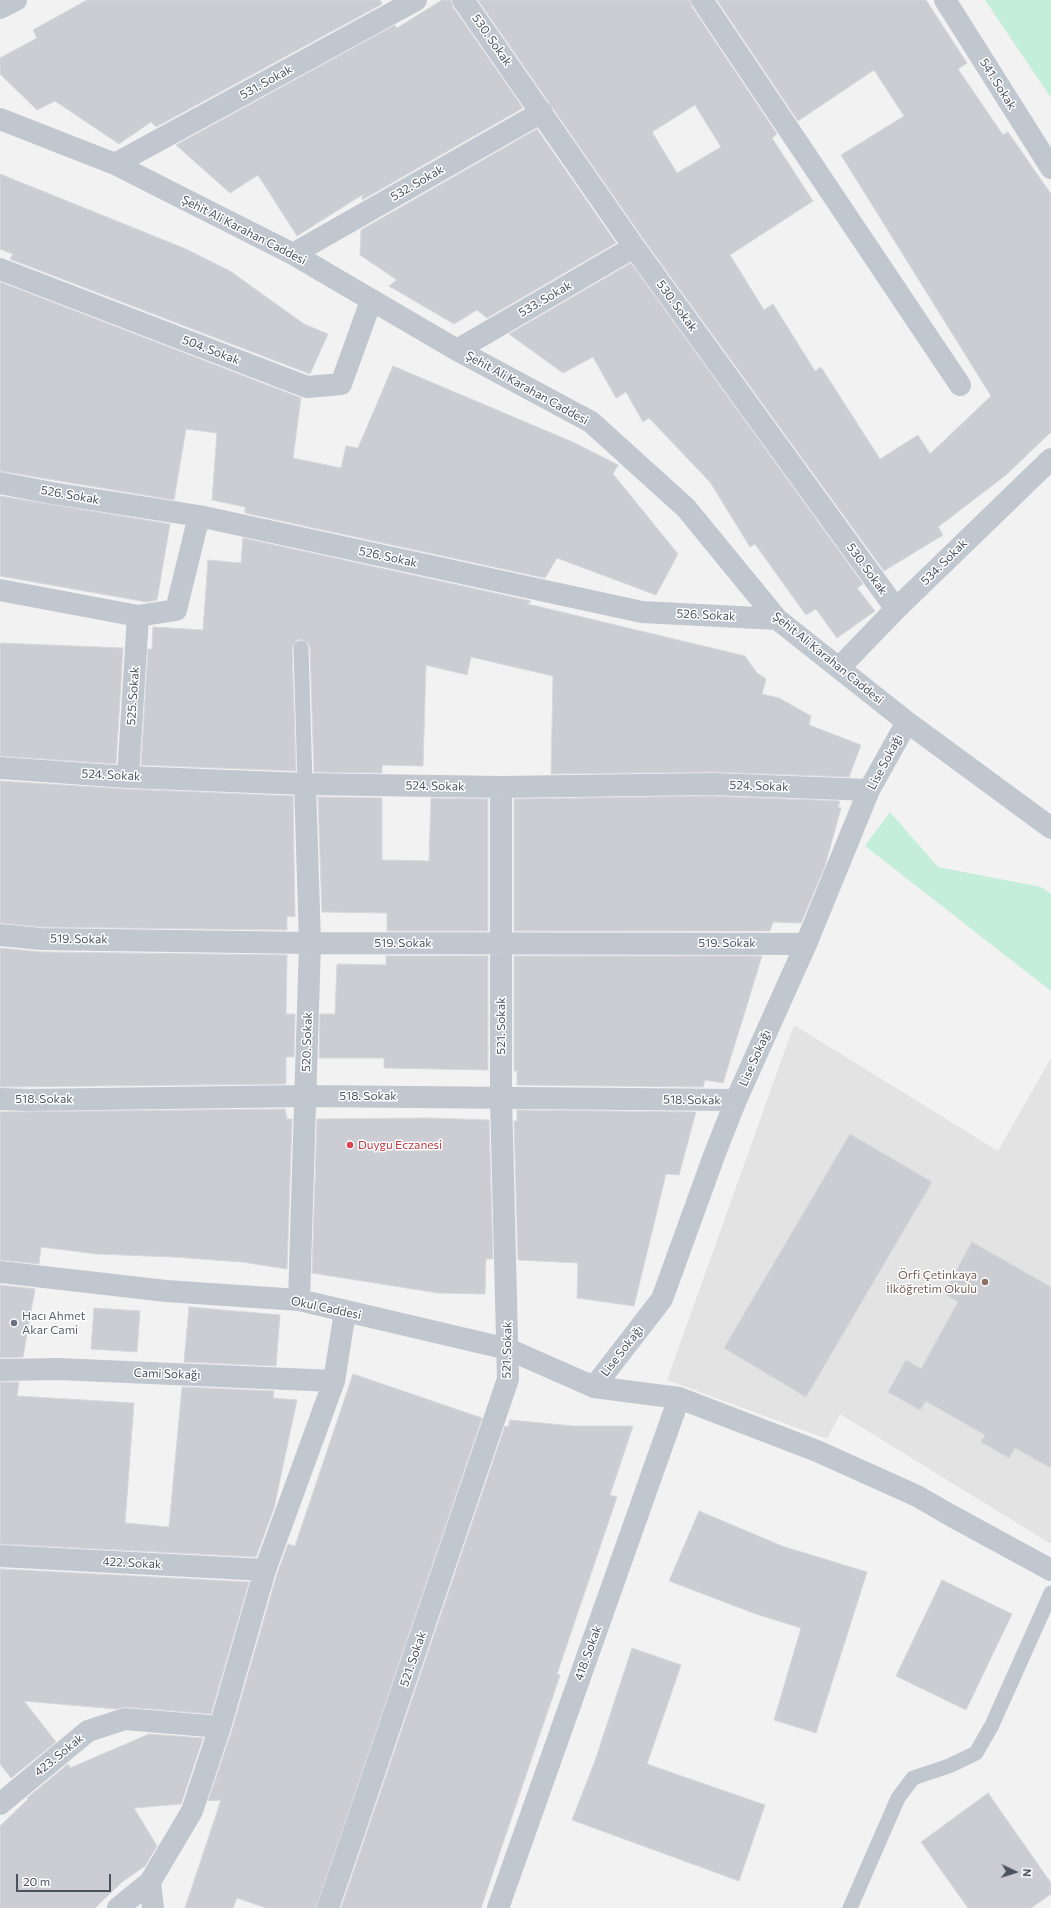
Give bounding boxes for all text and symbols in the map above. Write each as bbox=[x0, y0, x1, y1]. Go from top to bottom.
street label: 530. Sokak bbox=[469, 11, 515, 69]
street label: 541. Sokak bbox=[977, 56, 1019, 112]
street label: 531. Sokak bbox=[237, 62, 295, 102]
street label: 532. Sokak bbox=[388, 162, 446, 204]
street label: Şehit Ali Karahan Caddesi bbox=[179, 192, 309, 268]
street label: 533. Sokak bbox=[516, 278, 574, 320]
street label: 530. Sokak bbox=[654, 278, 700, 334]
street label: 504. Sokak bbox=[180, 332, 242, 368]
street label: Şehit Ali Karahan Caddesi bbox=[463, 348, 591, 428]
street label: 526. Sokak bbox=[40, 483, 100, 507]
street label: 534. Sokak bbox=[918, 536, 970, 588]
street label: 530. Sokak bbox=[844, 541, 890, 597]
street label: 526. Sokak bbox=[358, 544, 418, 570]
street label: 526. Sokak bbox=[676, 606, 736, 624]
street label: Şehit Ali Karahan Caddesi bbox=[770, 609, 886, 707]
street label: 525. Sokak bbox=[124, 666, 142, 726]
street label: Lise Sokağı bbox=[864, 732, 906, 792]
street label: 524. Sokak bbox=[81, 766, 141, 784]
street label: 524. Sokak bbox=[405, 778, 465, 794]
street label: 524. Sokak bbox=[729, 778, 789, 794]
street label: 519. Sokak bbox=[50, 931, 108, 947]
street label: 519. Sokak bbox=[374, 936, 432, 950]
street label: 519. Sokak bbox=[698, 936, 756, 950]
street label: 521. Sokak bbox=[494, 997, 508, 1055]
street label: 520. Sokak bbox=[299, 1012, 315, 1072]
street label: Lise Sokağı bbox=[736, 1027, 774, 1089]
street label: 518. Sokak bbox=[339, 1089, 397, 1103]
street label: 518. Sokak bbox=[15, 1092, 73, 1106]
street label: 518. Sokak bbox=[663, 1092, 721, 1108]
place label: Duygu Eczanesi bbox=[358, 1138, 442, 1152]
marker: Duygu Eczanesi bbox=[345, 1140, 355, 1150]
place label: Örfi Çetinkaya İlköğretim Okulu bbox=[886, 1268, 977, 1296]
marker: Örfi Çetinkaya İlköğretim Okulu bbox=[980, 1277, 990, 1287]
street label: Okul Caddesi bbox=[289, 1294, 363, 1322]
place label: Hacı Ahmet Akar Cami bbox=[22, 1309, 85, 1337]
marker: Hacı Ahmet Akar Cami bbox=[9, 1318, 19, 1328]
street label: 521. Sokak bbox=[499, 1321, 515, 1379]
street label: Lise Sokağı bbox=[598, 1323, 646, 1379]
street label: Cami Sokağı bbox=[133, 1366, 201, 1382]
street label: 422. Sokak bbox=[102, 1554, 162, 1572]
street label: 418. Sokak bbox=[571, 1623, 605, 1683]
street label: 521. Sokak bbox=[397, 1630, 429, 1688]
street label: 423. Sokak bbox=[32, 1731, 86, 1779]
north arrow bbox=[995, 1852, 1035, 1892]
scale bar bbox=[18, 1866, 113, 1892]
text: N bbox=[1021, 1868, 1034, 1877]
text: 20 m bbox=[23, 1874, 50, 1888]

